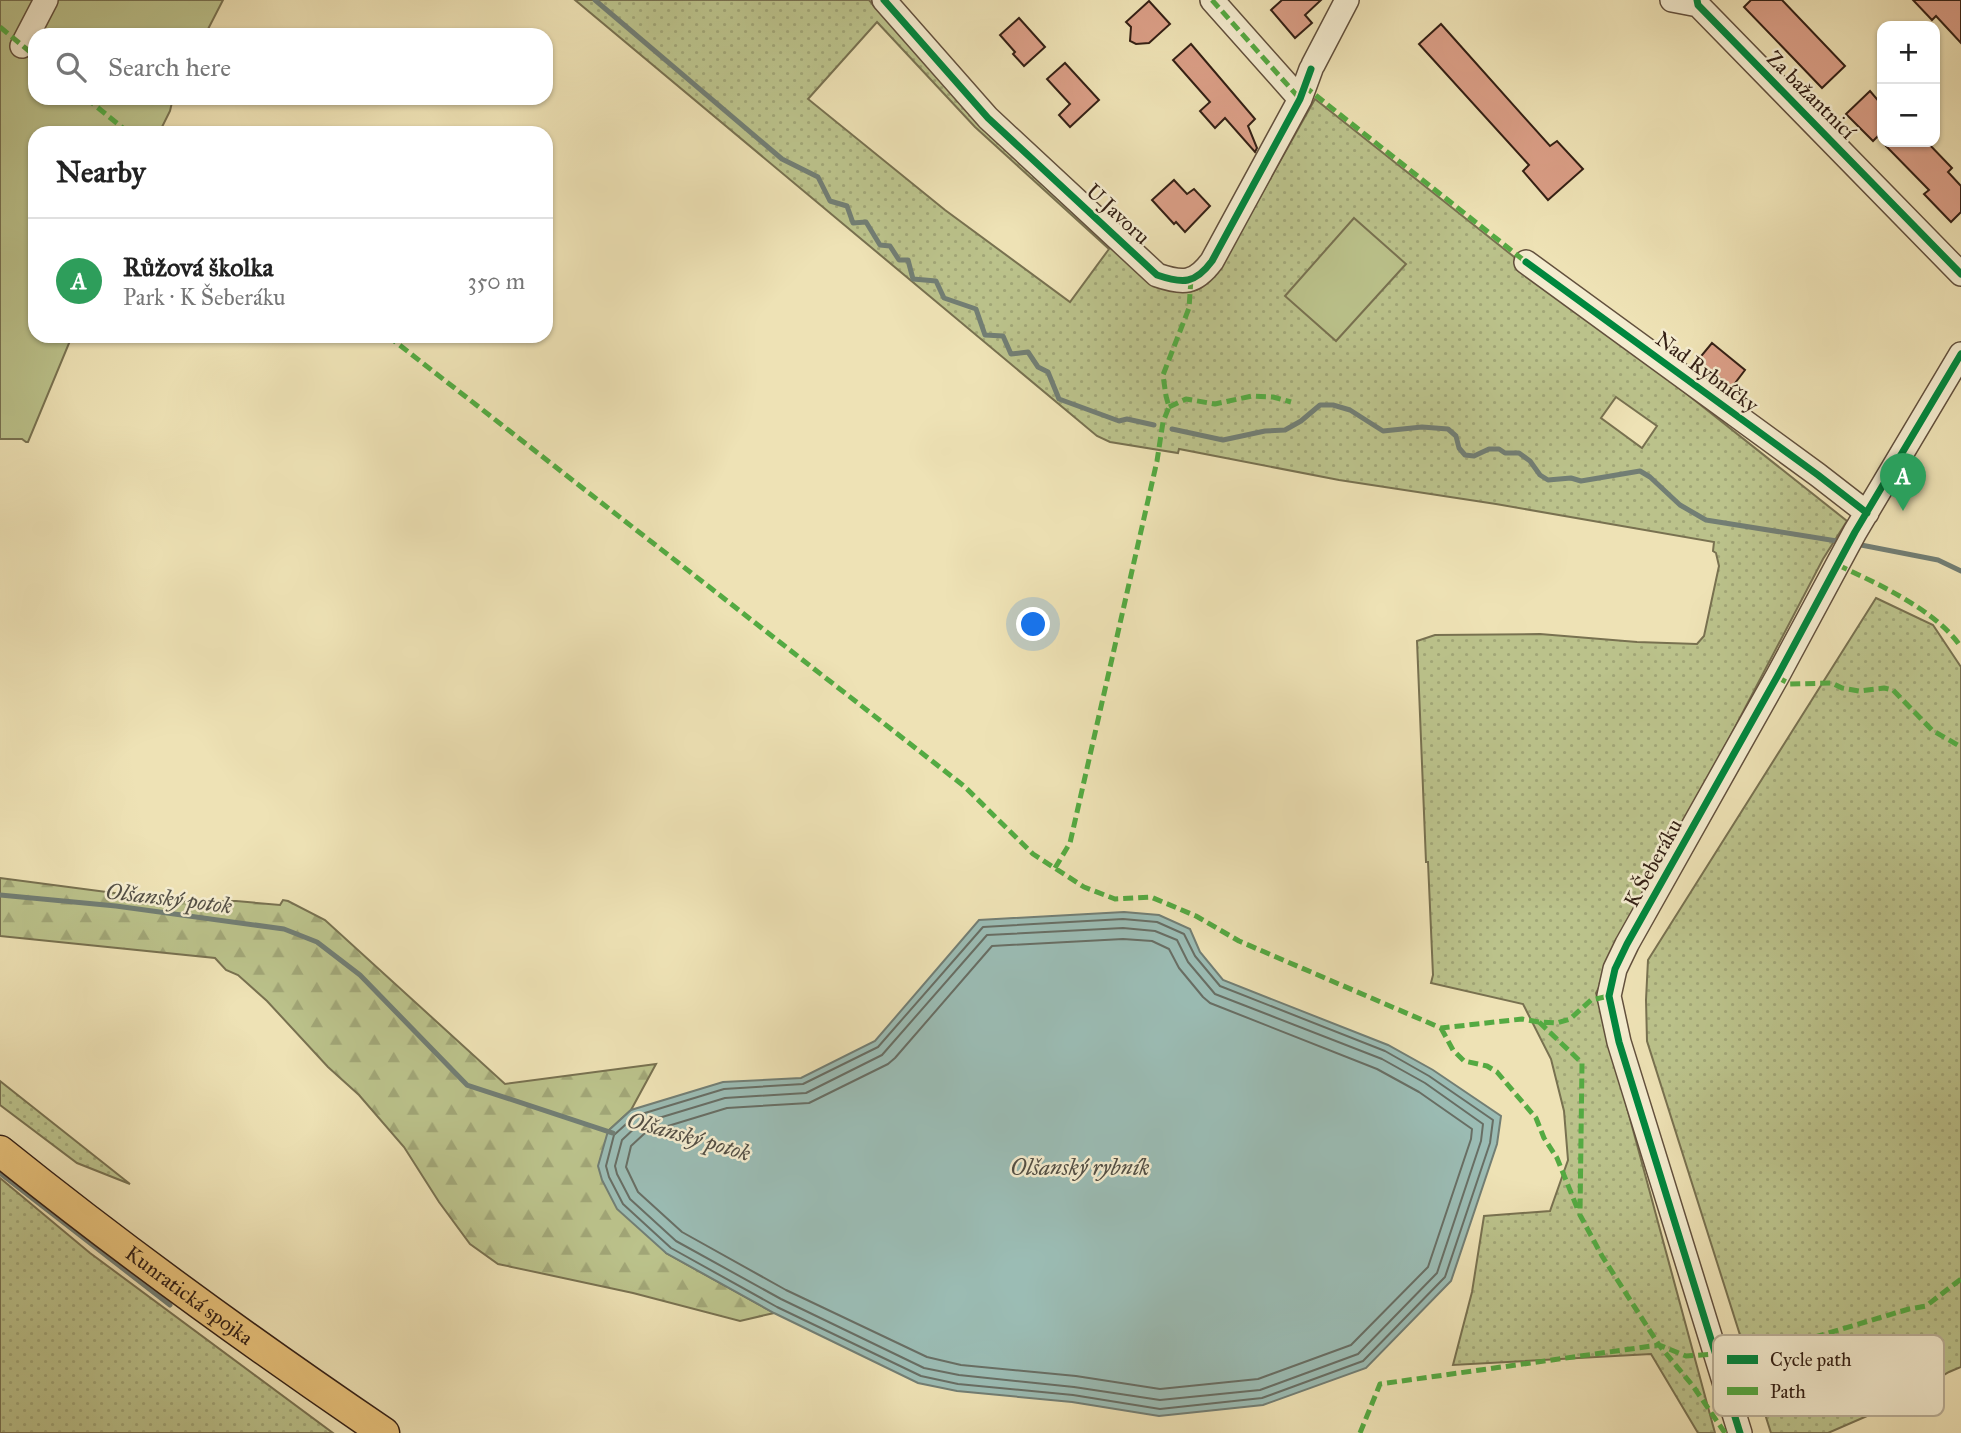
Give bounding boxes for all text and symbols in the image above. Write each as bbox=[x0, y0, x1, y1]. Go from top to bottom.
map controls bbox=[1877, 21, 1940, 147]
button: + bbox=[1877, 21, 1940, 84]
search box bbox=[28, 28, 553, 105]
street label: Za bažantnicí bbox=[1761, 45, 1862, 146]
icon: search bbox=[52, 48, 90, 86]
text: Search here bbox=[108, 51, 231, 83]
button: − bbox=[1877, 84, 1940, 147]
text: Nearby bbox=[56, 154, 146, 190]
street label: U Javoru bbox=[1081, 178, 1155, 250]
text: Růžová školka bbox=[123, 251, 274, 283]
text: A bbox=[71, 267, 87, 295]
text: 350 m bbox=[467, 267, 525, 295]
text: Park · K Šeberáku bbox=[123, 283, 286, 311]
street label: Nad Rybníčky bbox=[1650, 326, 1765, 419]
pin: A bbox=[1880, 453, 1926, 511]
your location bbox=[1016, 607, 1050, 641]
street label: K Šeberáku bbox=[1618, 814, 1688, 912]
water label: Olšanský potok bbox=[104, 876, 234, 921]
water label: Olšanský potok bbox=[624, 1105, 754, 1168]
water label: Olšanský rybník bbox=[1010, 1153, 1150, 1181]
street label: Kunratická spojka bbox=[120, 1240, 258, 1351]
legend bbox=[1713, 1335, 1944, 1416]
text: Cycle path bbox=[1770, 1348, 1852, 1371]
text: Path bbox=[1770, 1380, 1806, 1403]

